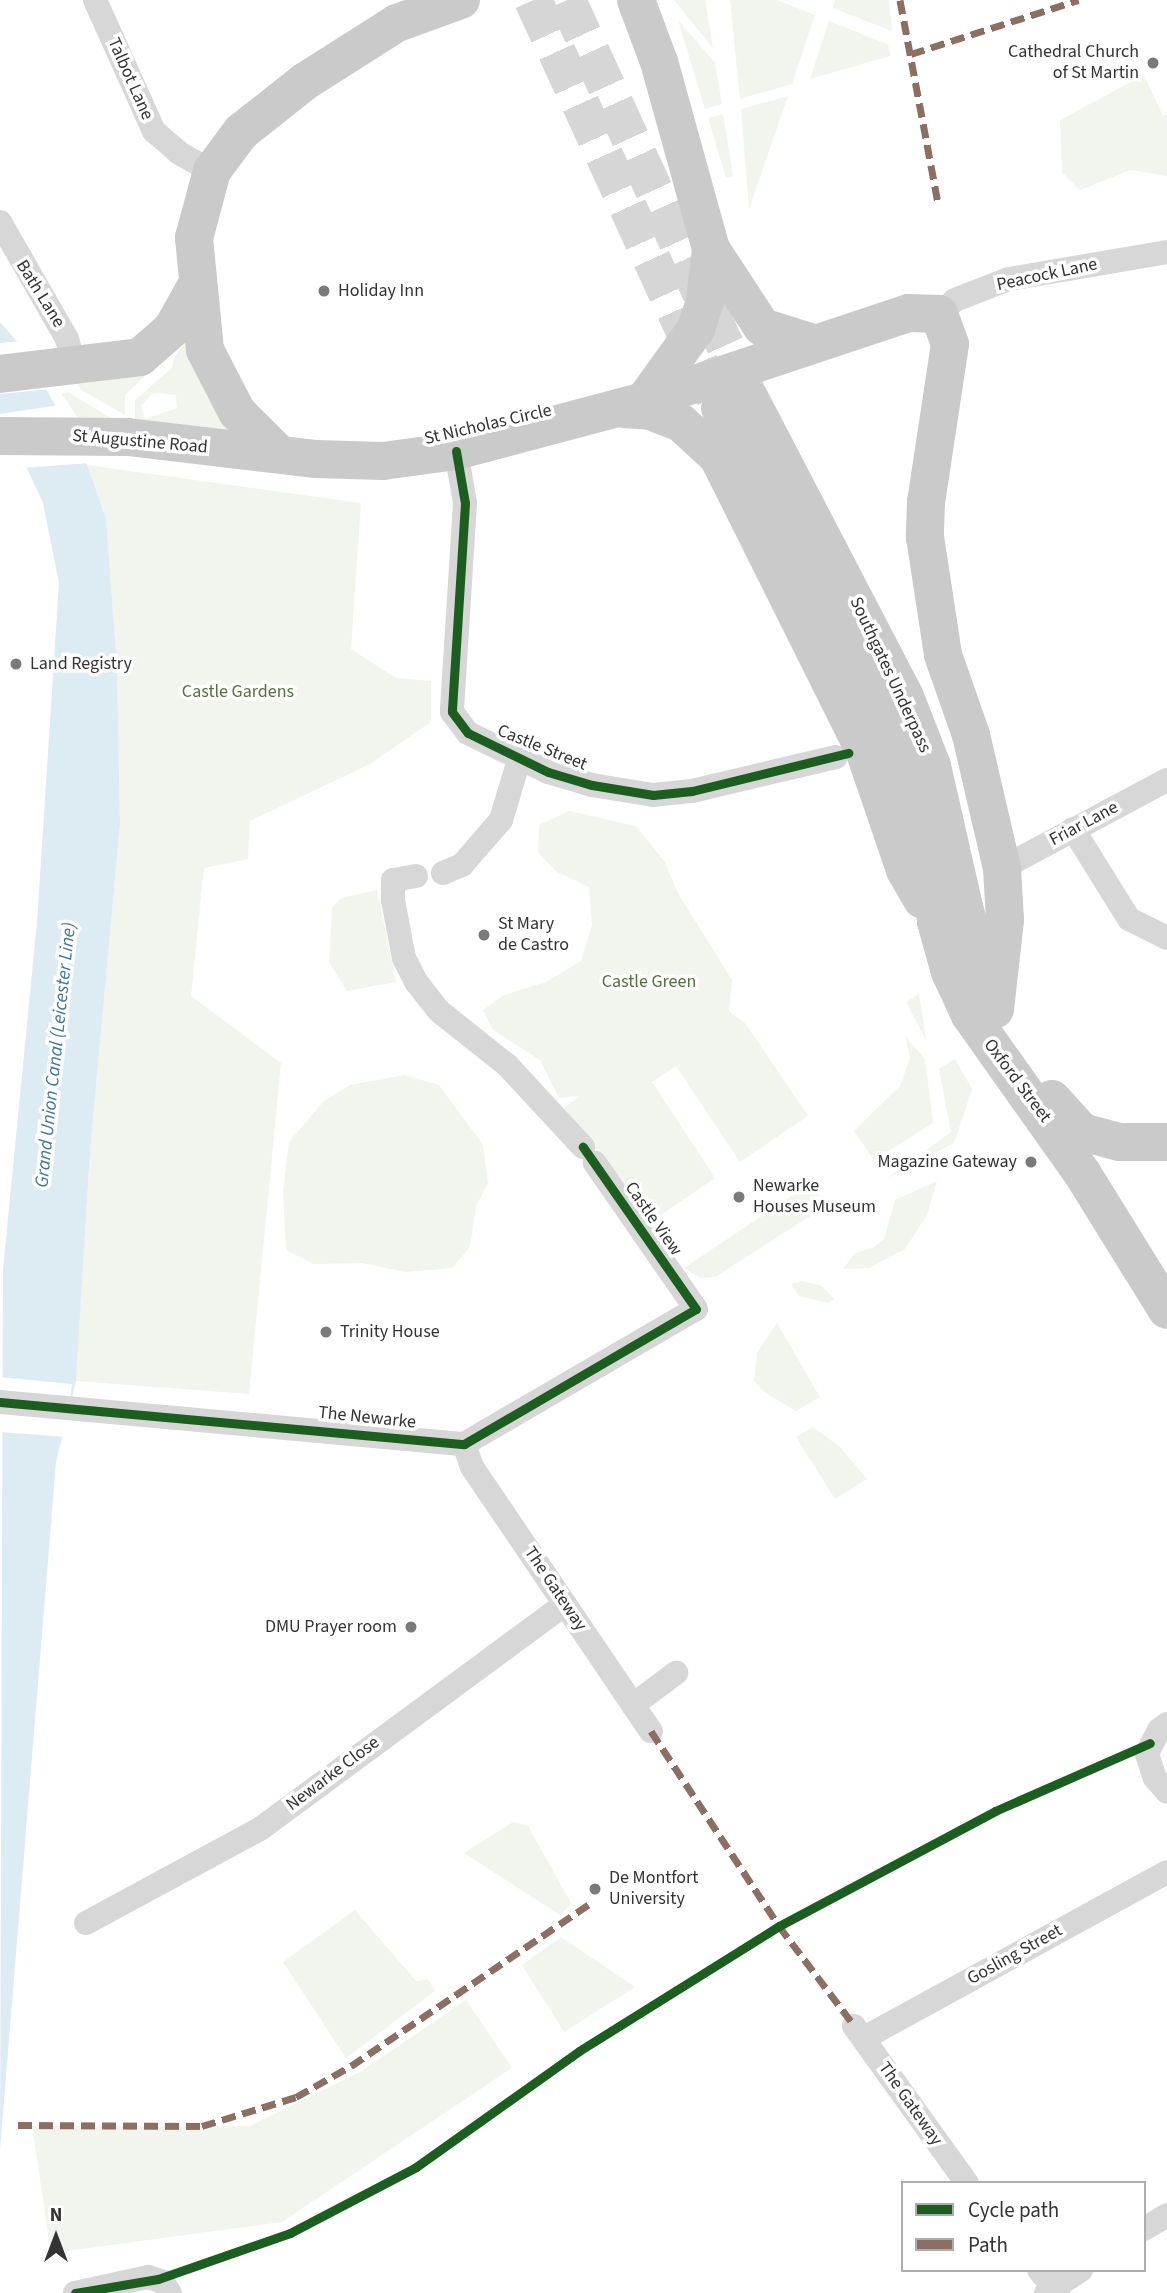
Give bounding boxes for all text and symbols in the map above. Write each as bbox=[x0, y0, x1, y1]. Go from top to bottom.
street label: Talbot Lane bbox=[102, 35, 158, 123]
place label: Cathedral Church of St Martin bbox=[1008, 42, 1139, 84]
marker: Cathedral Church of St Martin bbox=[1145, 55, 1161, 71]
street label: Peacock Lane bbox=[995, 254, 1099, 296]
street label: Bath Lane bbox=[11, 256, 69, 332]
place label: Holiday Inn bbox=[338, 280, 424, 302]
marker: Holiday Inn bbox=[316, 283, 332, 299]
street label: St Nicholas Circle bbox=[422, 400, 554, 450]
street label: St Augustine Road bbox=[71, 425, 209, 459]
street label: Southgates Underpass bbox=[844, 594, 936, 756]
place label: Land Registry bbox=[30, 653, 132, 675]
marker: Land Registry bbox=[8, 656, 24, 672]
park label: Castle Gardens bbox=[182, 681, 294, 703]
street label: Castle Street bbox=[494, 720, 590, 776]
street label: Friar Lane bbox=[1046, 797, 1122, 851]
place label: St Mary de Castro bbox=[498, 914, 569, 956]
water label: Grand Union Canal (Leicester Line) bbox=[31, 921, 81, 1189]
marker: St Mary de Castro bbox=[476, 927, 492, 943]
park label: Castle Green bbox=[602, 971, 696, 993]
street label: Oxford Street bbox=[978, 1035, 1056, 1127]
place label: Magazine Gateway bbox=[878, 1151, 1017, 1173]
marker: Magazine Gateway bbox=[1023, 1154, 1039, 1170]
place label: Newarke Houses Museum bbox=[753, 1176, 876, 1218]
street label: Castle View bbox=[620, 1178, 686, 1260]
marker: Newarke Houses Museum bbox=[731, 1189, 747, 1205]
place label: Trinity House bbox=[340, 1321, 440, 1343]
marker: Trinity House bbox=[318, 1324, 334, 1340]
street label: The Newarke bbox=[317, 1402, 417, 1434]
street label: The Gateway bbox=[519, 1543, 591, 1635]
place label: DMU Prayer room bbox=[265, 1616, 397, 1638]
marker: DMU Prayer room bbox=[403, 1619, 419, 1635]
street label: Newarke Close bbox=[282, 1732, 384, 1816]
place label: De Montfort University bbox=[609, 1868, 698, 1910]
marker: De Montfort University bbox=[587, 1881, 603, 1897]
street label: Gosling Street bbox=[964, 1920, 1066, 1990]
street label: The Gateway bbox=[873, 2058, 947, 2150]
legend bbox=[901, 2181, 1146, 2272]
text: Cycle path bbox=[968, 2195, 1059, 2225]
north arrow bbox=[21, 2202, 91, 2272]
text: N bbox=[50, 2202, 62, 2229]
text: Path bbox=[968, 2230, 1008, 2260]

